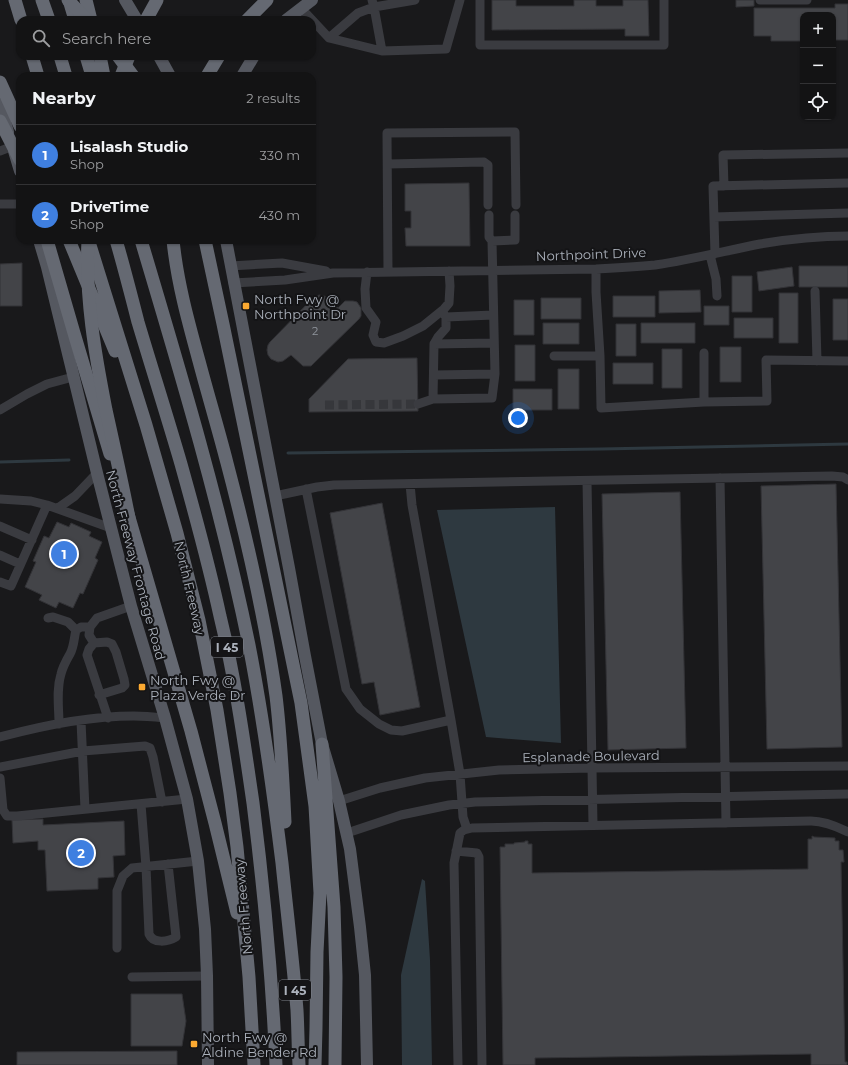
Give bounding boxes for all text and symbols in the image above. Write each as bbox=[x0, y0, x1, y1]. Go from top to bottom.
map controls bbox=[800, 12, 836, 120]
button: + bbox=[800, 12, 836, 48]
search box bbox=[16, 16, 316, 60]
icon: search bbox=[30, 27, 52, 49]
text: Search here bbox=[62, 29, 151, 48]
button: − bbox=[800, 48, 836, 84]
button: locate bbox=[800, 84, 836, 120]
text: Nearby bbox=[32, 88, 96, 108]
text: 2 results bbox=[246, 90, 300, 106]
text: Lisalash Studio bbox=[70, 137, 188, 156]
text: 1 bbox=[42, 147, 48, 163]
text: 330 m bbox=[260, 147, 300, 163]
text: Shop bbox=[70, 156, 104, 172]
text: DriveTime bbox=[70, 197, 149, 216]
text: 2 bbox=[41, 207, 49, 223]
text: 430 m bbox=[258, 207, 300, 223]
text: Shop bbox=[70, 216, 104, 232]
street label: Northpoint Drive bbox=[536, 244, 646, 264]
place label: North Fwy @ Northpoint Dr bbox=[254, 291, 346, 322]
marker: North Fwy @ Northpoint Dr bbox=[241, 301, 251, 311]
house number: 2 bbox=[312, 324, 318, 338]
your location bbox=[508, 408, 528, 428]
street label: North Freeway Frontage Road bbox=[103, 468, 169, 662]
pin: 1 bbox=[51, 539, 77, 569]
street label: North Freeway bbox=[171, 539, 209, 637]
road number: I 45 bbox=[211, 637, 243, 657]
place label: North Fwy @ Plaza Verde Dr bbox=[150, 672, 246, 703]
marker: North Fwy @ Plaza Verde Dr bbox=[137, 682, 147, 692]
street label: Esplanade Boulevard bbox=[522, 747, 660, 765]
pin: 2 bbox=[68, 838, 94, 868]
street label: North Freeway bbox=[231, 858, 255, 955]
road number: I 45 bbox=[279, 980, 311, 1000]
place label: North Fwy @ Aldine Bender Rd bbox=[202, 1029, 317, 1060]
marker: North Fwy @ Aldine Bender Rd bbox=[189, 1039, 199, 1049]

